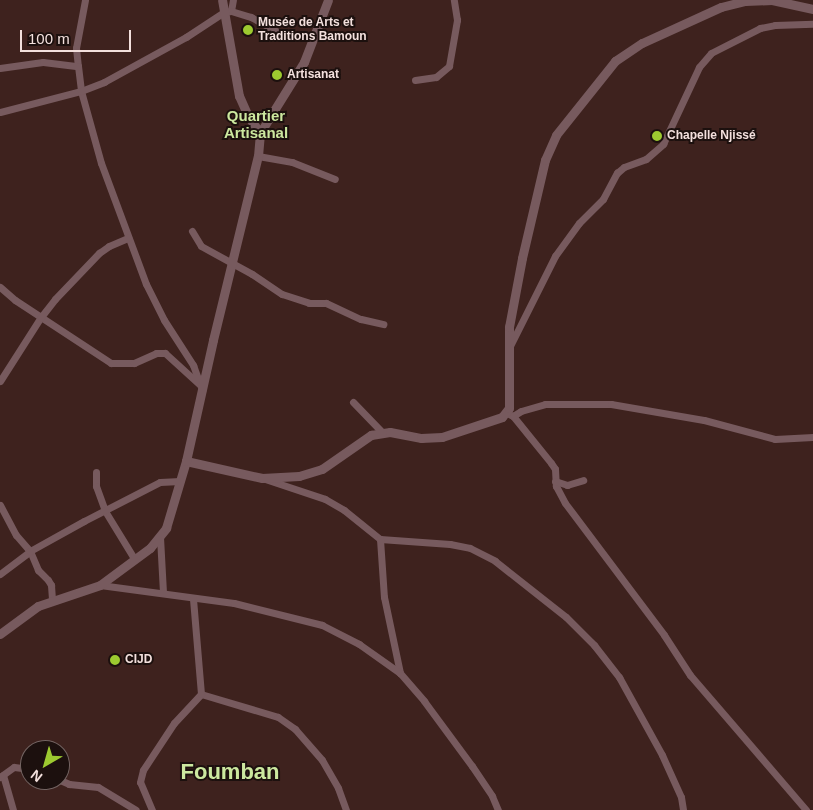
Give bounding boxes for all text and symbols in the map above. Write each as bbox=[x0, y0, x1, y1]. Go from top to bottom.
place label: Musée de Arts et Traditions Bamoun bbox=[258, 16, 367, 44]
scale bar bbox=[22, 20, 134, 52]
marker: Musée de Arts et Traditions Bamoun bbox=[242, 24, 254, 36]
text: 100 m bbox=[28, 30, 70, 47]
place label: Artisanat bbox=[287, 68, 339, 82]
marker: Artisanat bbox=[271, 69, 283, 81]
district label: Quartier Artisanal bbox=[224, 106, 288, 141]
place label: Chapelle Njissé bbox=[667, 129, 756, 143]
marker: Chapelle Njissé bbox=[651, 130, 663, 142]
place label: CIJD bbox=[125, 653, 152, 667]
marker: CIJD bbox=[109, 654, 121, 666]
north arrow bbox=[20, 740, 70, 790]
district label: Foumban bbox=[181, 759, 279, 785]
text: N bbox=[27, 767, 45, 785]

